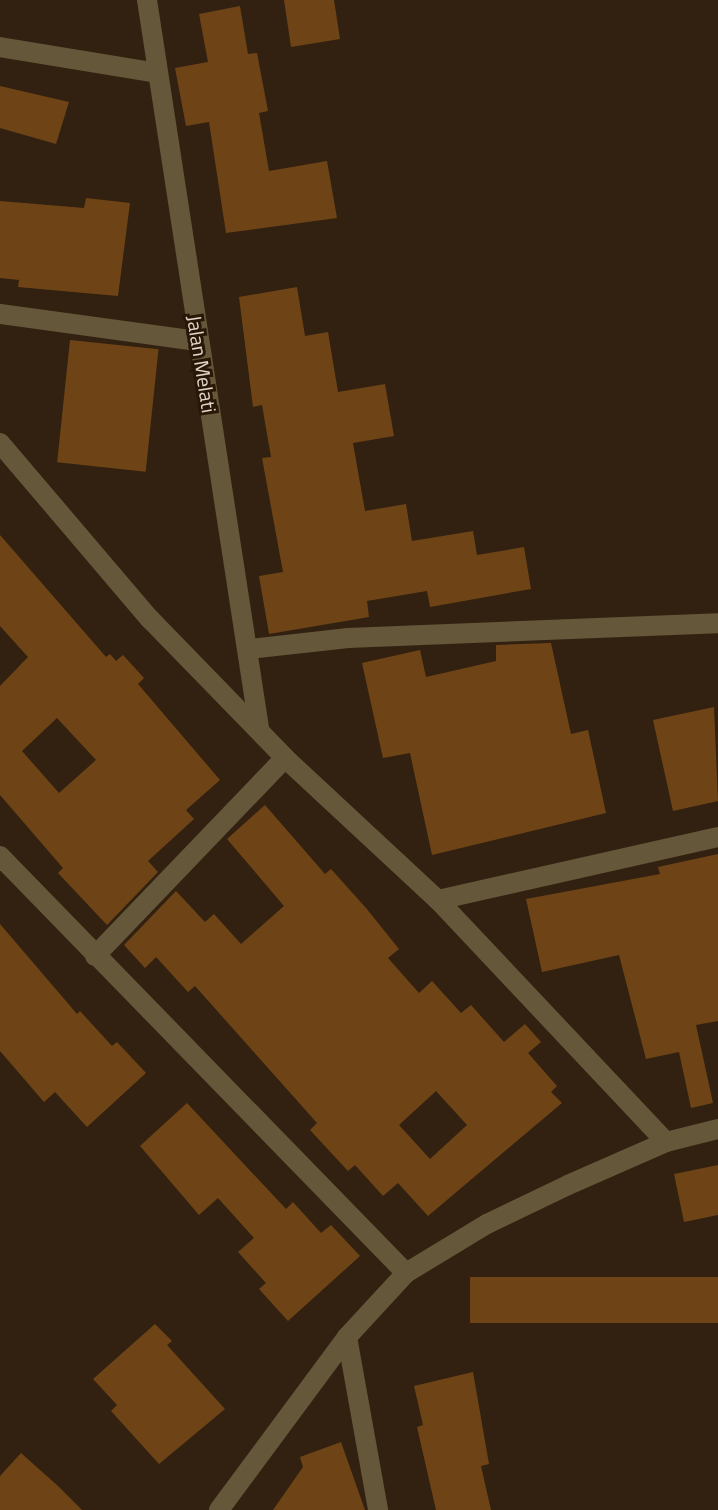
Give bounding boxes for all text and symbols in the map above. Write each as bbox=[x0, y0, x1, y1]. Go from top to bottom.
street label: Jalan Melati bbox=[182, 314, 222, 414]

